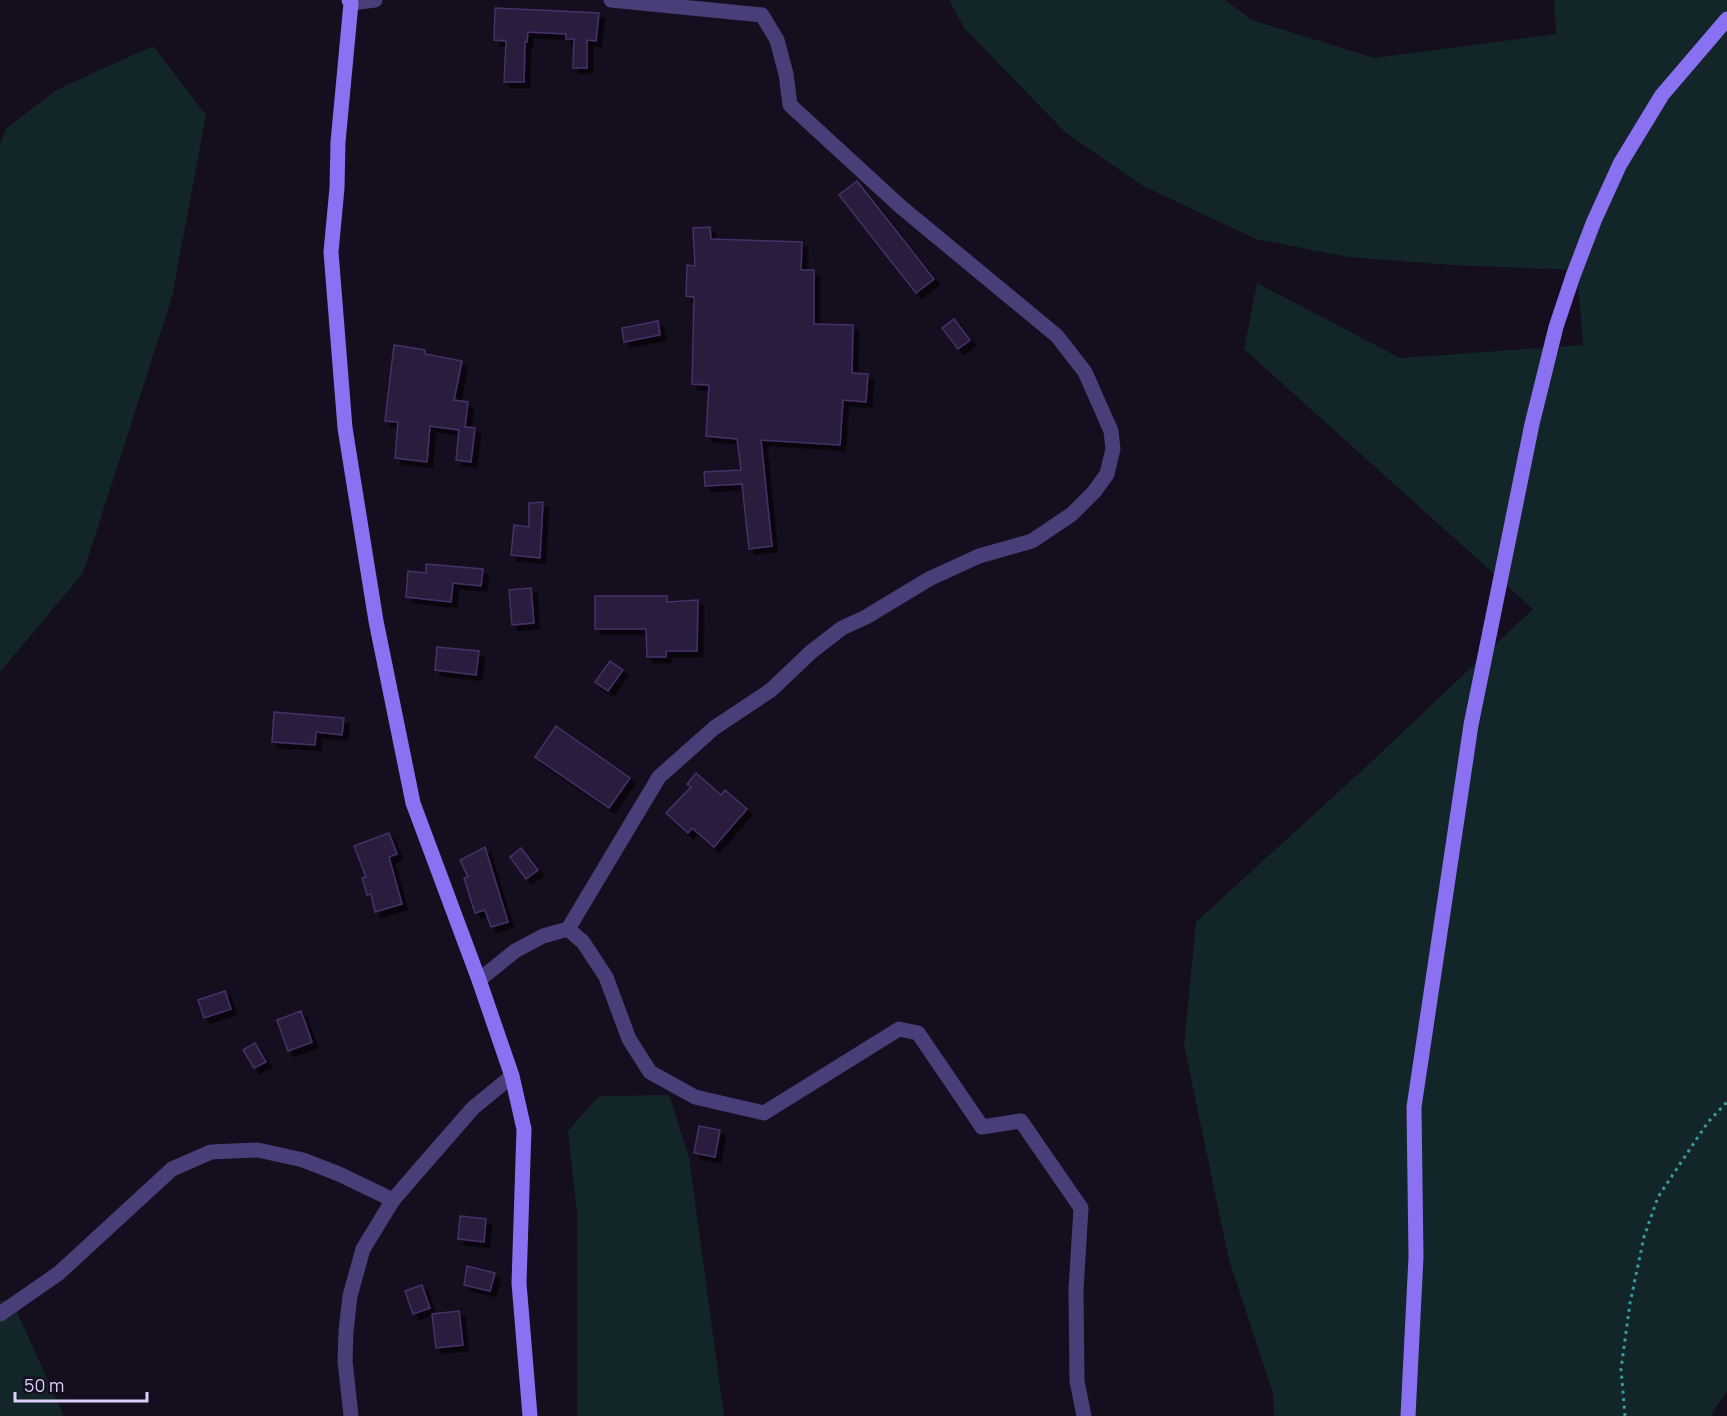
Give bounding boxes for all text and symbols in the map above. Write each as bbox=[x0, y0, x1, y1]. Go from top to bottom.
scale bar bbox=[15, 1365, 147, 1403]
text: 50 m bbox=[24, 1373, 64, 1397]

